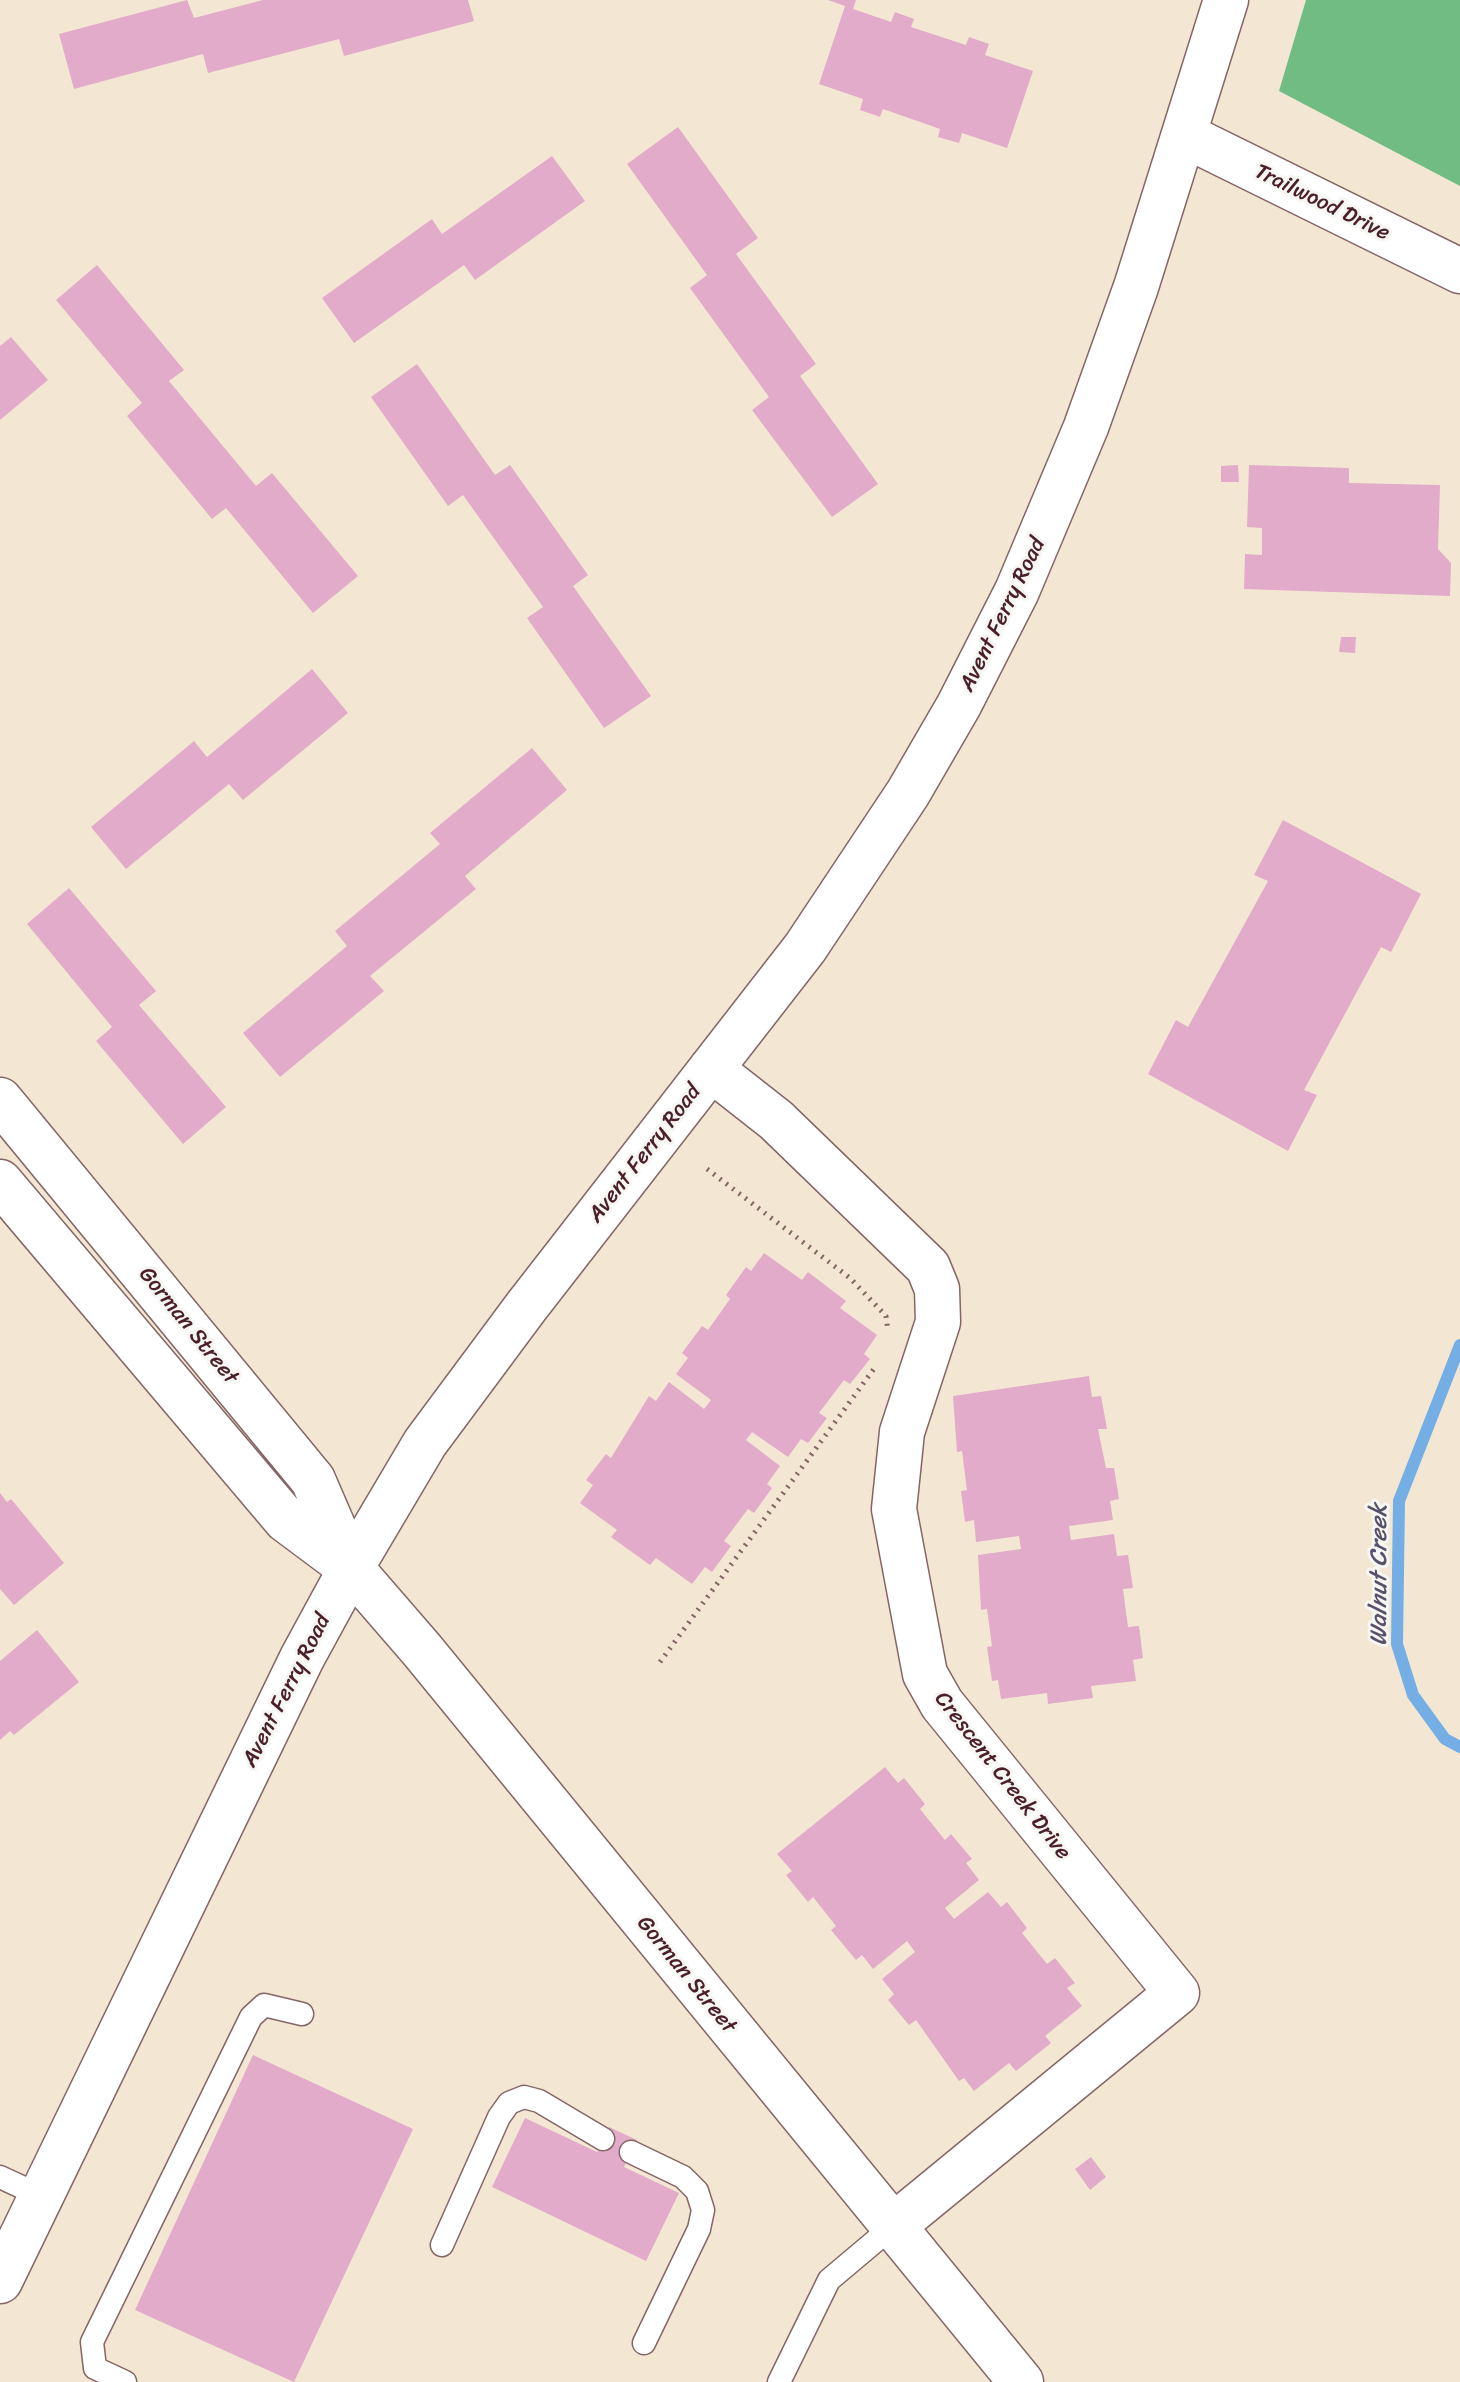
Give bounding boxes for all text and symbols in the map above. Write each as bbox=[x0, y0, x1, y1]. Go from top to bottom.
street label: Trailwood Drive bbox=[1250, 159, 1394, 247]
street label: Avent Ferry Road bbox=[954, 534, 1052, 696]
street label: Avent Ferry Road bbox=[583, 1080, 707, 1228]
street label: Gorman Street bbox=[133, 1262, 243, 1390]
water label: Walnut Creek bbox=[1366, 1504, 1394, 1646]
street label: Avent Ferry Road bbox=[237, 1610, 337, 1772]
street label: Crescent Creek Drive bbox=[928, 1687, 1076, 1865]
street label: Gorman Street bbox=[631, 1911, 741, 2039]

